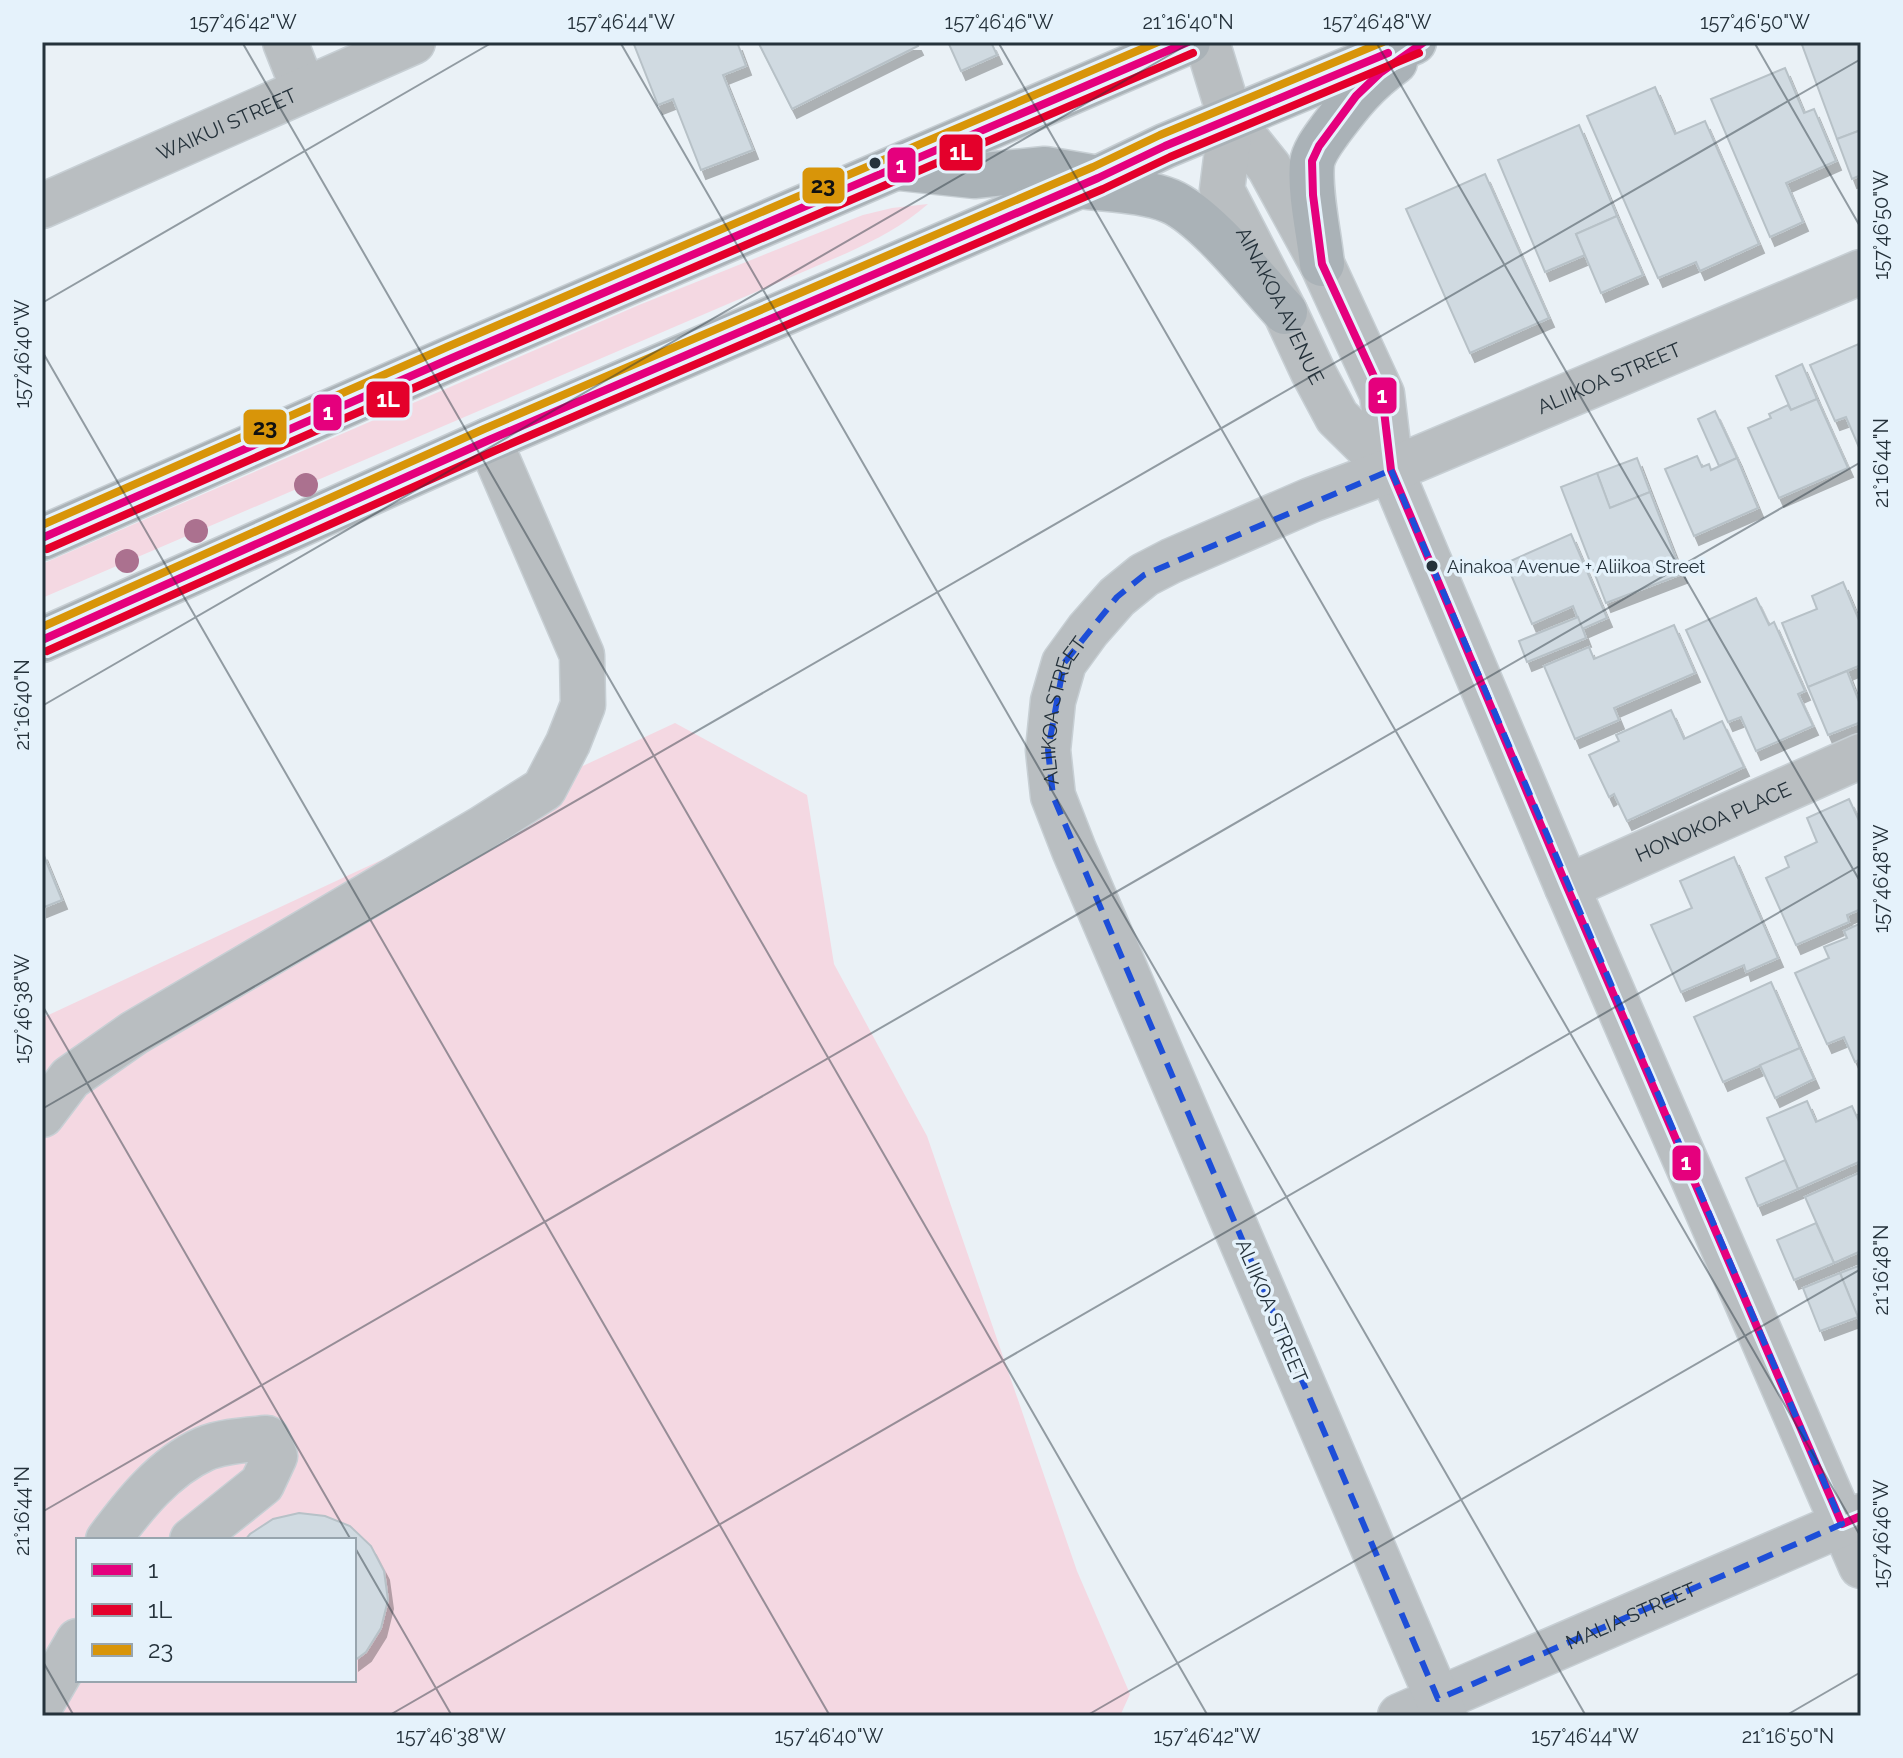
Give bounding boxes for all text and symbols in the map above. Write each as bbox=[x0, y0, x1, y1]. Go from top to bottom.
text: 157°46'42"W bbox=[189, 10, 297, 34]
text: 157°46'44"W bbox=[567, 10, 675, 34]
text: 157°46'46"W bbox=[945, 10, 1053, 34]
text: 21°16'40"N bbox=[1142, 10, 1234, 34]
text: 157°46'48"W bbox=[1323, 10, 1431, 34]
text: 157°46'50"W bbox=[1700, 10, 1810, 34]
street label: WAIKUI STREET bbox=[153, 83, 300, 166]
line badge: 1L bbox=[938, 133, 984, 172]
text: 1L bbox=[949, 139, 973, 165]
line badge: 1 bbox=[886, 146, 917, 184]
text: 1 bbox=[896, 152, 907, 178]
unlabelled marker bbox=[867, 155, 883, 171]
line badge: 23 bbox=[801, 166, 846, 205]
text: 157°46'50"W bbox=[1869, 170, 1893, 280]
text: 23 bbox=[811, 172, 835, 198]
street label: AINAKOA AVENUE bbox=[1231, 223, 1329, 388]
text: 157°46'40"W bbox=[10, 299, 34, 408]
street label: ALIIKOA STREET bbox=[1534, 337, 1685, 419]
line badge: 1 bbox=[1367, 376, 1398, 415]
line badge: 1L bbox=[365, 380, 411, 419]
text: 1 bbox=[1377, 382, 1388, 408]
text: 1L bbox=[376, 386, 400, 412]
line badge: 1 bbox=[312, 393, 343, 432]
text: 1 bbox=[323, 399, 334, 425]
line badge: 23 bbox=[242, 408, 288, 446]
text: 23 bbox=[253, 414, 277, 440]
text: 21°16'44"N bbox=[1869, 418, 1893, 508]
place label: Ainakoa Avenue + Aliikoa Street bbox=[1447, 556, 1705, 577]
marker: Ainakoa Avenue + Aliikoa Street bbox=[1424, 558, 1440, 574]
street label: ALIIKOA STREET bbox=[1036, 632, 1091, 786]
text: 21°16'40"N bbox=[10, 659, 34, 751]
street label: HONOKOA PLACE bbox=[1632, 777, 1795, 867]
text: 157°46'48"W bbox=[1869, 825, 1893, 933]
text: 157°46'38"W bbox=[10, 954, 34, 1064]
line badge: 1 bbox=[1671, 1144, 1702, 1182]
text: 1 bbox=[1681, 1149, 1692, 1175]
text: 21°16'48"N bbox=[1869, 1225, 1893, 1315]
street label: ALIIKOA STREET bbox=[1231, 1236, 1313, 1386]
text: 21°16'44"N bbox=[10, 1466, 34, 1556]
text: 157°46'46"W bbox=[1869, 1480, 1893, 1588]
legend bbox=[76, 1538, 356, 1682]
text: 1 bbox=[148, 1555, 158, 1584]
street label: MALIA STREET bbox=[1562, 1577, 1700, 1655]
text: 1L bbox=[148, 1595, 172, 1624]
text: 23 bbox=[148, 1635, 173, 1664]
text: 157°46'38"W bbox=[396, 1724, 506, 1748]
text: 157°46'40"W bbox=[775, 1724, 884, 1748]
text: 157°46'42"W bbox=[1153, 1724, 1261, 1748]
text: 157°46'44"W bbox=[1531, 1724, 1639, 1748]
text: 21°16'50"N bbox=[1742, 1724, 1834, 1748]

